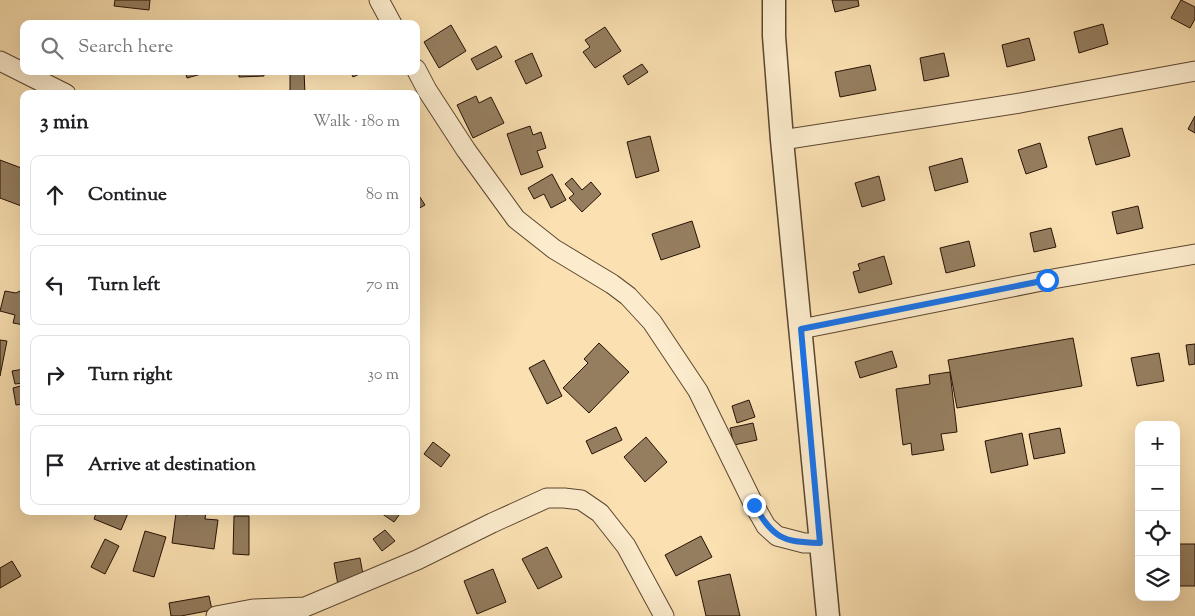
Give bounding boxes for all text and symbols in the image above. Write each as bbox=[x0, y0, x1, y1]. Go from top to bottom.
search box bbox=[20, 20, 420, 75]
icon: search bbox=[38, 34, 66, 62]
text: Search here bbox=[78, 34, 173, 61]
text: 3 min bbox=[40, 108, 89, 138]
text: Walk · 180 m bbox=[313, 111, 400, 134]
icon: ahead bbox=[41, 181, 69, 209]
text: Continue bbox=[88, 182, 167, 209]
text: 80 m bbox=[366, 184, 399, 207]
route start bbox=[1036, 269, 1059, 292]
icon: left bbox=[41, 271, 69, 299]
text: Turn left bbox=[88, 272, 160, 299]
text: 70 m bbox=[366, 274, 399, 297]
icon: right bbox=[41, 361, 69, 389]
text: Turn right bbox=[88, 362, 172, 389]
text: 30 m bbox=[368, 364, 399, 387]
map controls bbox=[1135, 421, 1180, 601]
button: + bbox=[1135, 421, 1180, 466]
icon: arrive bbox=[41, 451, 69, 479]
text: Arrive at destination bbox=[88, 452, 256, 479]
button: − bbox=[1135, 466, 1180, 511]
route end bbox=[743, 494, 766, 517]
button: locate bbox=[1135, 511, 1180, 556]
button: layers bbox=[1135, 556, 1180, 601]

